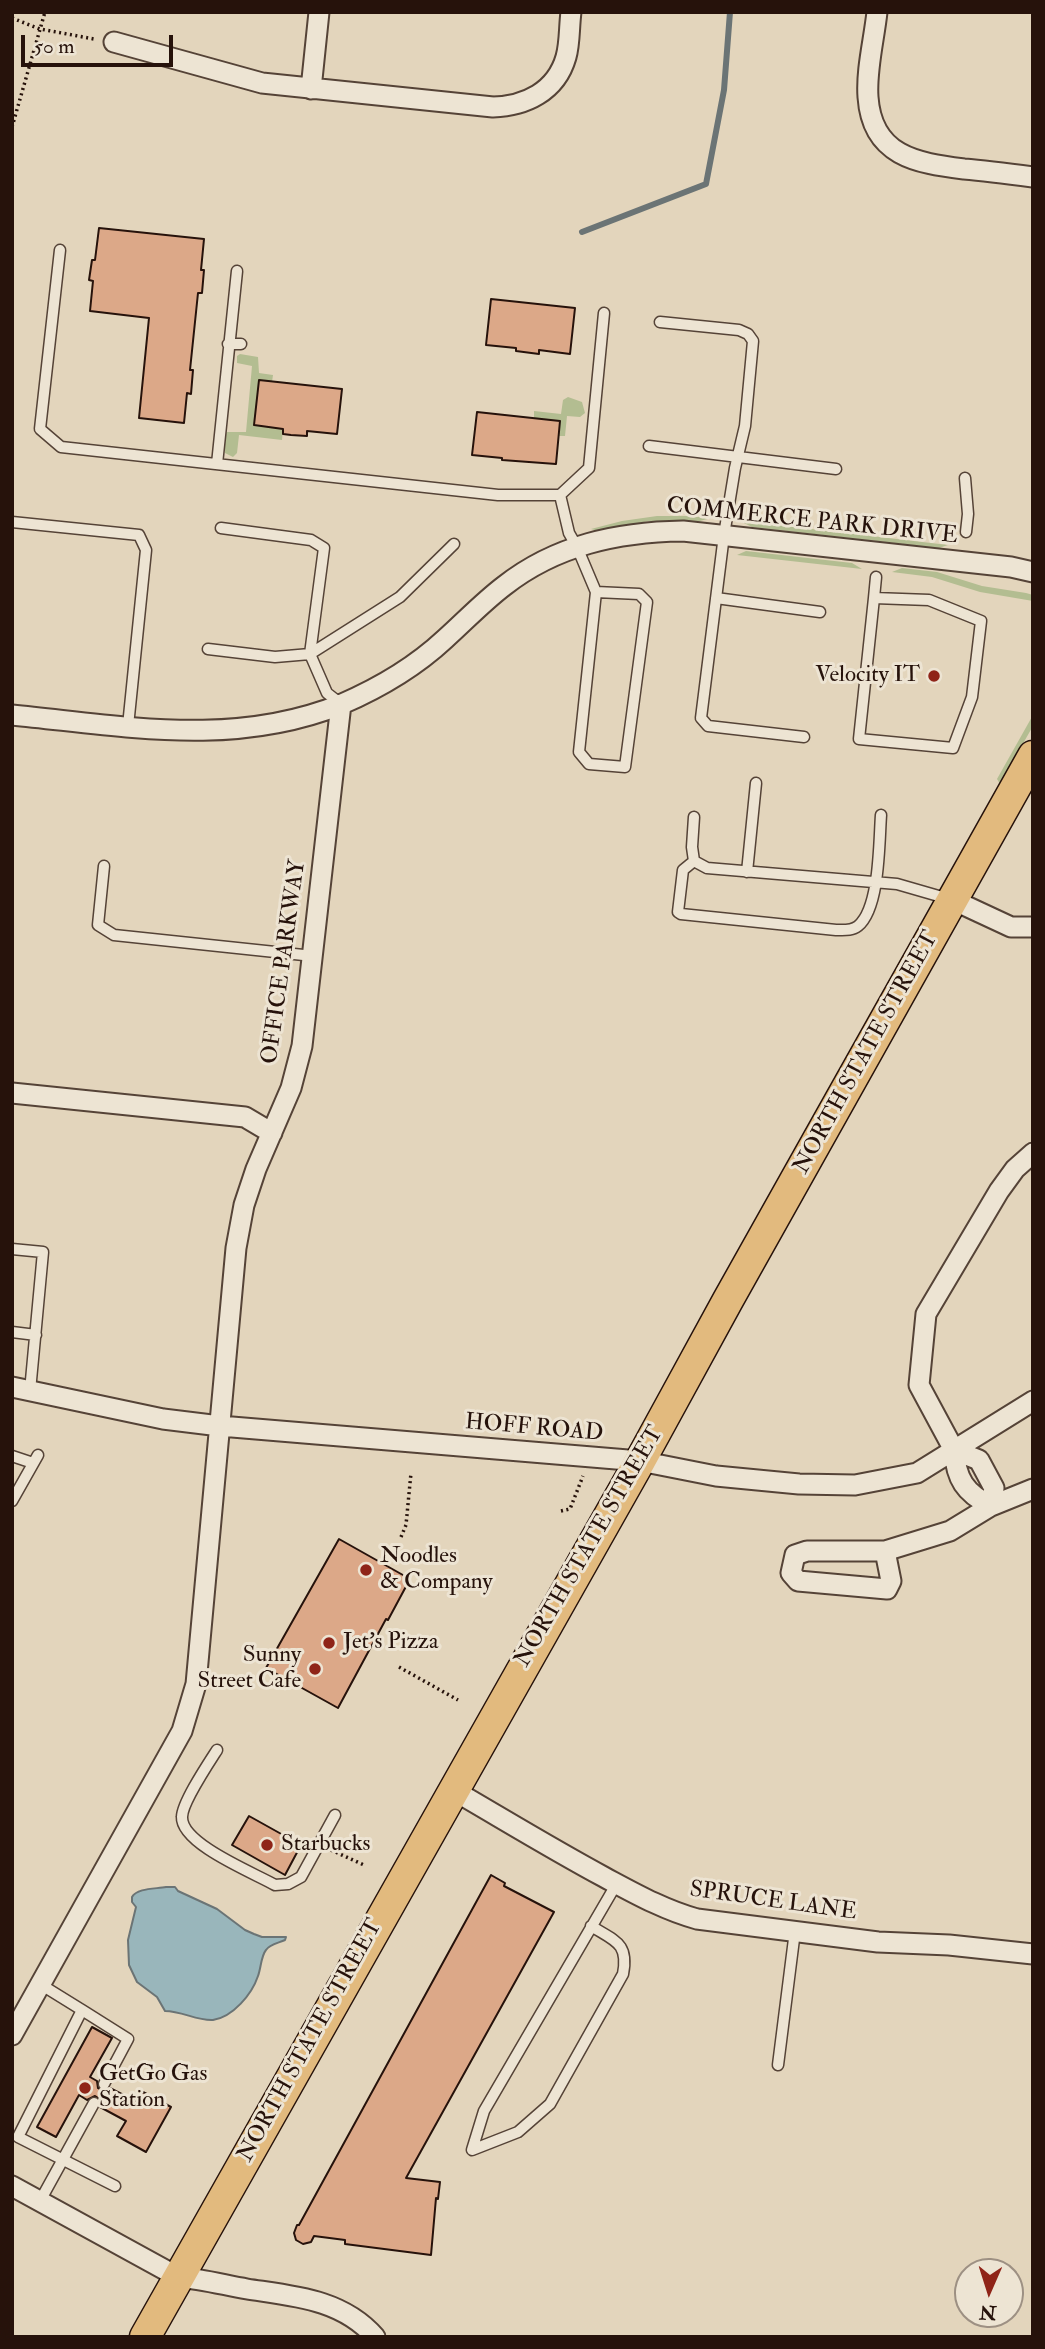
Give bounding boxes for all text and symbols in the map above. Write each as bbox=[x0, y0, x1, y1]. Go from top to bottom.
scale bar bbox=[24, 21, 177, 65]
text: 50 m bbox=[34, 33, 75, 60]
street label: COMMERCE PARK DRIVE bbox=[665, 493, 959, 551]
place label: Velocity IT bbox=[815, 662, 920, 690]
marker: Velocity IT bbox=[926, 668, 942, 684]
street label: OFFICE PARKWAY bbox=[257, 858, 313, 1066]
street label: NORTH STATE STREET bbox=[789, 927, 945, 1179]
street label: HOFF ROAD bbox=[464, 1409, 604, 1449]
street label: NORTH STATE STREET bbox=[510, 1422, 670, 1672]
place label: Noodles & Company bbox=[380, 1543, 493, 1597]
marker: Noodles & Company bbox=[358, 1562, 374, 1578]
place label: Jet's Pizza bbox=[343, 1629, 438, 1657]
marker: Jet's Pizza bbox=[321, 1635, 337, 1651]
place label: Sunny Street Cafe bbox=[198, 1642, 301, 1696]
marker: Sunny Street Cafe bbox=[307, 1661, 323, 1677]
place label: Starbucks bbox=[281, 1831, 370, 1859]
marker: Starbucks bbox=[259, 1837, 275, 1853]
street label: SPRUCE LANE bbox=[688, 1877, 858, 1927]
street label: NORTH STATE STREET bbox=[233, 1915, 389, 2167]
place label: GetGo Gas Station bbox=[99, 2061, 207, 2115]
marker: GetGo Gas Station bbox=[77, 2080, 93, 2096]
north arrow bbox=[954, 2258, 1024, 2328]
text: N bbox=[979, 2300, 997, 2324]

